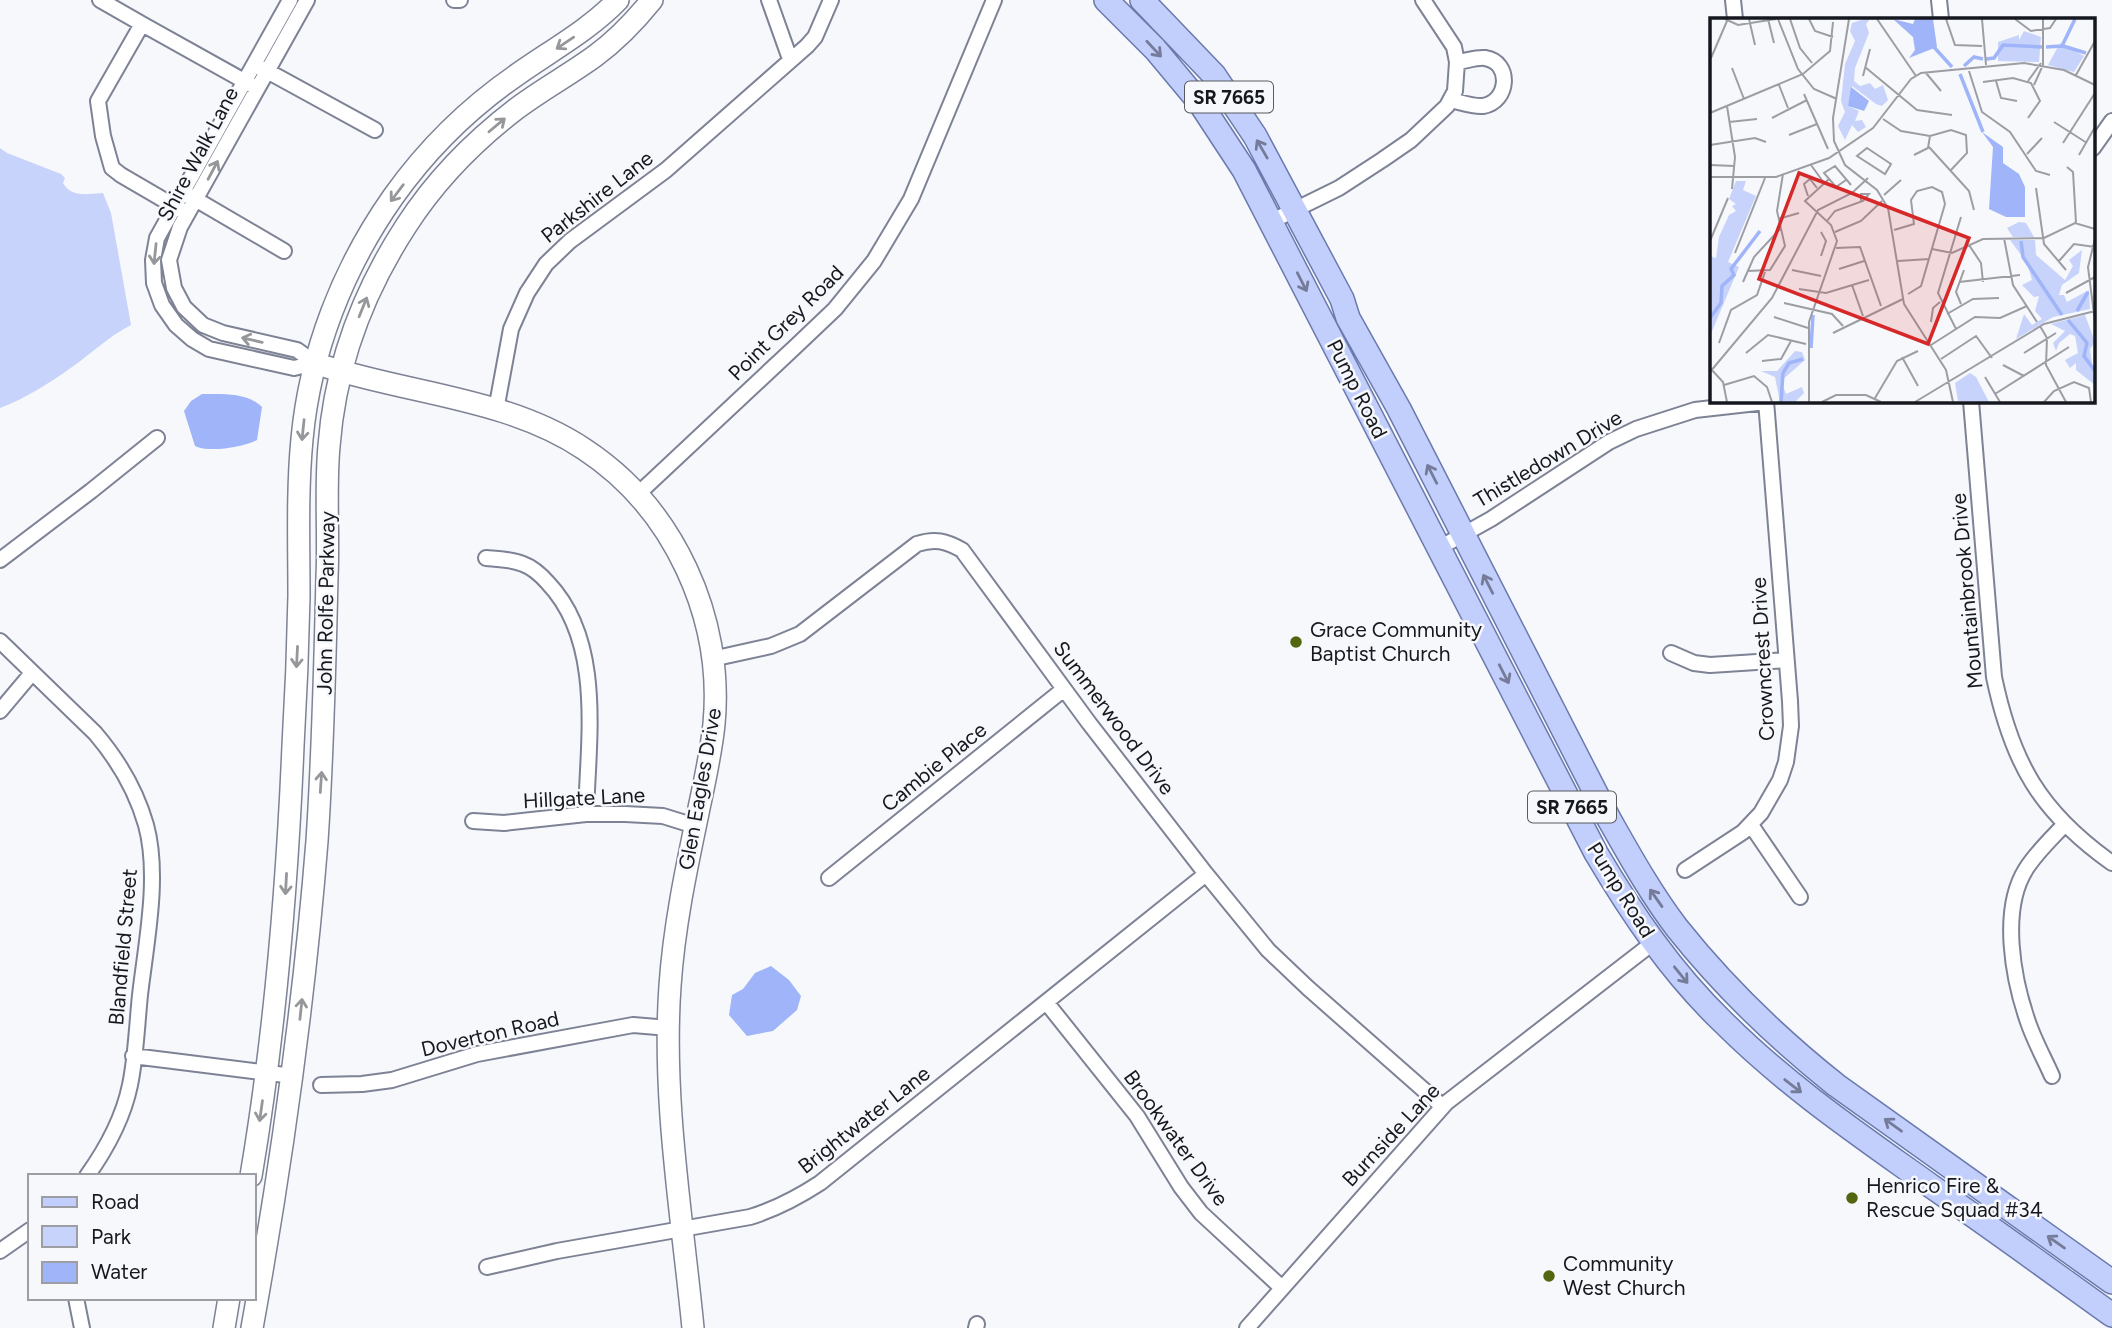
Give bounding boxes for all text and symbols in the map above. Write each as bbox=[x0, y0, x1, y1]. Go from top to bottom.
inset map bbox=[1710, 18, 2094, 402]
one-way arrow bbox=[556, 36, 575, 50]
one-way arrow bbox=[1146, 40, 1162, 58]
road number: SR 7665 bbox=[1185, 82, 1273, 113]
street label: Shire Walk Lane bbox=[152, 83, 243, 225]
one-way arrow bbox=[487, 117, 505, 133]
one-way arrow bbox=[1255, 139, 1269, 159]
street label: Parkshire Lane bbox=[536, 145, 658, 248]
one-way arrow bbox=[206, 160, 220, 181]
one-way arrow bbox=[389, 183, 404, 202]
one-way arrow bbox=[148, 242, 161, 265]
street label: Point Grey Road bbox=[723, 260, 848, 385]
one-way arrow bbox=[1295, 271, 1309, 292]
one-way arrow bbox=[358, 296, 371, 318]
one-way arrow bbox=[241, 333, 264, 346]
street label: Pump Road bbox=[1322, 335, 1393, 442]
street label: Thistledown Drive bbox=[1469, 405, 1626, 513]
one-way arrow bbox=[296, 418, 309, 441]
one-way arrow bbox=[1424, 464, 1438, 485]
street label: Mountainbrook Drive bbox=[1945, 492, 1988, 690]
street label: John Rolfe Parkway bbox=[311, 511, 340, 695]
one-way arrow bbox=[1481, 574, 1495, 595]
street label: Crowncrest Drive bbox=[1746, 577, 1779, 741]
place label: Grace Community Baptist Church bbox=[1310, 617, 1482, 666]
marker: Grace Community Baptist Church bbox=[1288, 634, 1304, 650]
street label: Summerwood Drive bbox=[1049, 636, 1180, 799]
one-way arrow bbox=[291, 645, 304, 668]
one-way arrow bbox=[1497, 664, 1511, 684]
street label: Glen Eagles Drive bbox=[673, 706, 726, 872]
street label: Cambie Place bbox=[876, 717, 991, 817]
one-way arrow bbox=[315, 771, 328, 794]
street label: Hillgate Lane bbox=[522, 782, 646, 813]
road number: SR 7665 bbox=[1528, 792, 1616, 822]
street label: Pump Road bbox=[1582, 837, 1661, 942]
street label: Blandfield Street bbox=[103, 868, 142, 1026]
one-way arrow bbox=[279, 873, 292, 896]
one-way arrow bbox=[1649, 889, 1663, 908]
one-way arrow bbox=[1673, 966, 1688, 984]
one-way arrow bbox=[295, 998, 308, 1021]
street label: Doverton Road bbox=[418, 1005, 561, 1062]
street label: Brightwater Lane bbox=[793, 1060, 934, 1179]
street label: Brookwater Drive bbox=[1119, 1065, 1234, 1210]
street label: Burnside Lane bbox=[1337, 1078, 1445, 1191]
one-way arrow bbox=[1783, 1078, 1801, 1093]
one-way arrow bbox=[254, 1099, 267, 1121]
one-way arrow bbox=[1884, 1118, 1903, 1132]
place label: Henrico Fire & Rescue Squad #34 bbox=[1866, 1173, 2043, 1222]
legend bbox=[28, 1174, 256, 1300]
text: Road bbox=[91, 1189, 139, 1214]
marker: Henrico Fire & Rescue Squad #34 bbox=[1844, 1190, 1860, 1206]
text: Park bbox=[91, 1224, 132, 1249]
one-way arrow bbox=[2047, 1235, 2066, 1249]
place label: Community West Church bbox=[1563, 1251, 1685, 1300]
text: Water bbox=[91, 1259, 147, 1284]
marker: Community West Church bbox=[1541, 1268, 1557, 1284]

